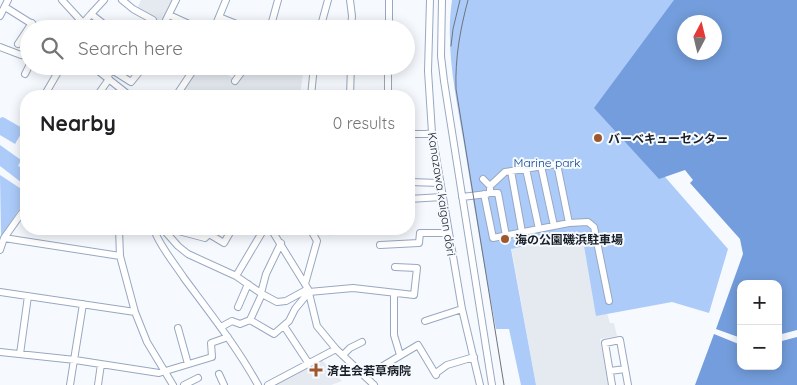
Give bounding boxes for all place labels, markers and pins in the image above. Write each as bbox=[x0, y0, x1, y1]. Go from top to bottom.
place label: バーベキューセンター bbox=[608, 131, 728, 146]
marker: バーベキューセンター bbox=[592, 132, 604, 144]
place label: 海の公園磯浜駐車場 bbox=[515, 232, 623, 247]
marker: 海の公園磯浜駐車場 bbox=[499, 233, 511, 245]
marker: 済生会若草病院 bbox=[309, 363, 323, 377]
place label: 済生会若草病院 bbox=[327, 363, 411, 378]

